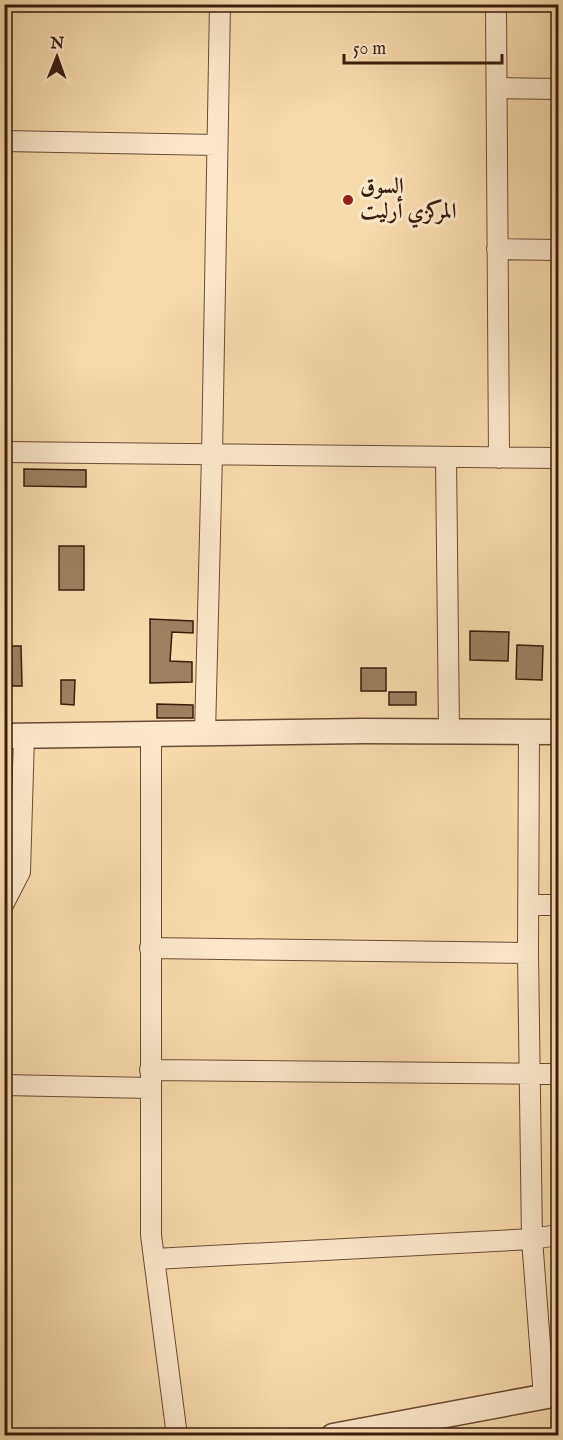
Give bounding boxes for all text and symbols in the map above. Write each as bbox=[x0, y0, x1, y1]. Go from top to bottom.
north arrow bbox=[27, 27, 87, 87]
scale bar bbox=[344, 27, 502, 65]
text: N bbox=[49, 34, 64, 54]
text: 50 m bbox=[353, 38, 386, 61]
place label: السوق المركزي أرليت bbox=[360, 173, 456, 229]
marker: السوق المركزي أرليت bbox=[341, 193, 355, 207]

